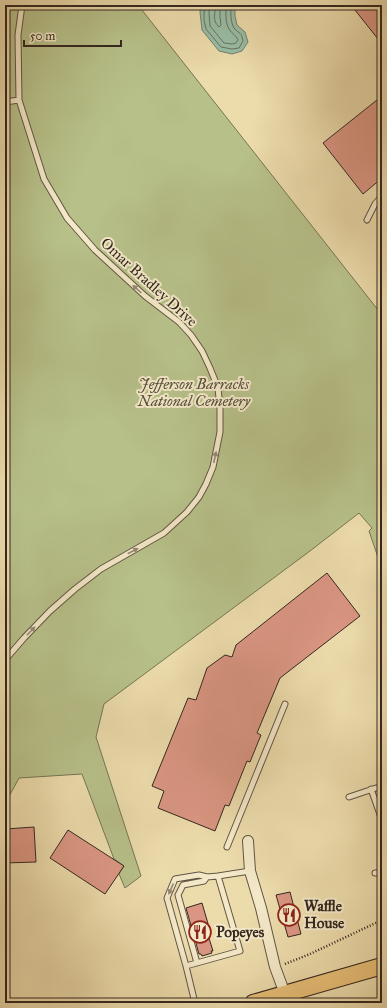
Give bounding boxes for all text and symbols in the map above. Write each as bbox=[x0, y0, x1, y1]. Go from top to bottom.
scale bar bbox=[24, 22, 121, 48]
text: 50 m bbox=[30, 29, 55, 43]
street label: Omar Bradley Drive bbox=[97, 234, 201, 330]
one-way arrow bbox=[132, 285, 142, 294]
park label: Jefferson Barracks National Cemetery bbox=[137, 375, 252, 410]
one-way arrow bbox=[213, 451, 219, 463]
one-way arrow bbox=[127, 547, 138, 554]
one-way arrow bbox=[26, 626, 36, 636]
one-way arrow bbox=[168, 883, 174, 895]
place label: Waffle House bbox=[304, 897, 345, 932]
restaurant icon: Waffle House bbox=[276, 902, 302, 928]
restaurant icon: Popeyes bbox=[187, 919, 213, 945]
place label: Popeyes bbox=[216, 923, 265, 942]

